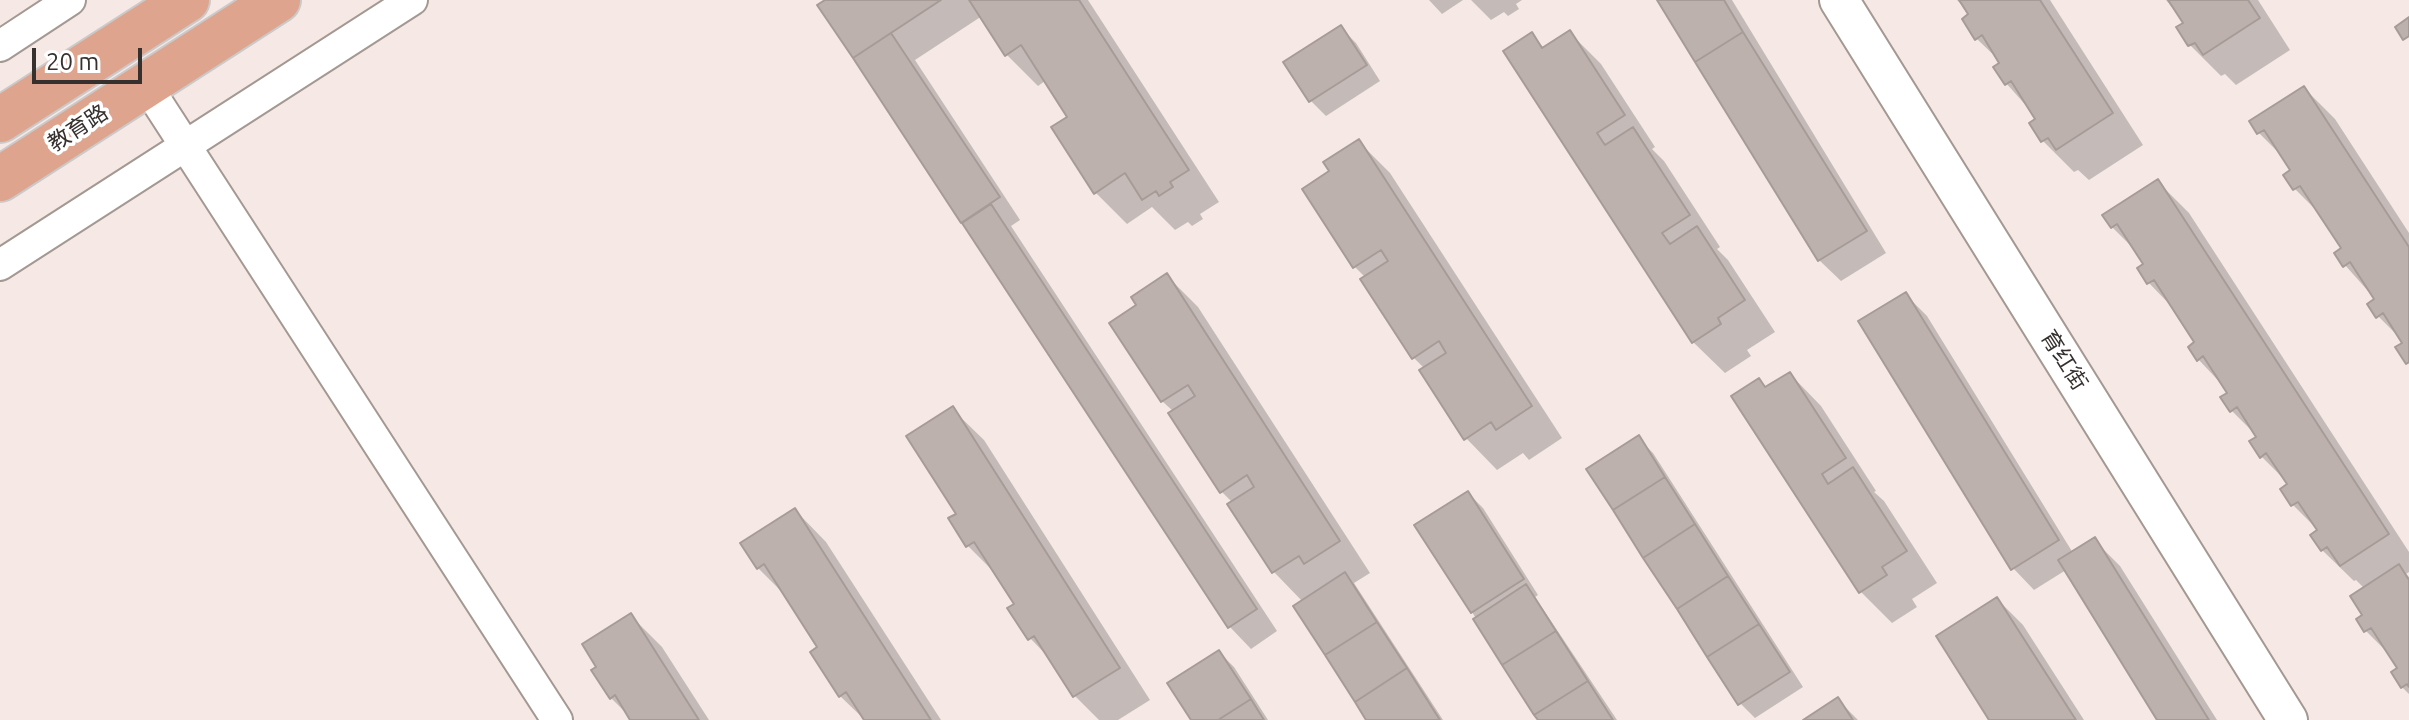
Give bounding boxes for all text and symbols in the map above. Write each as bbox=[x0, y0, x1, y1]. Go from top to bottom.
scale bar bbox=[36, 32, 146, 82]
text: 20 m bbox=[46, 48, 99, 75]
street label: 教育路 bbox=[43, 99, 113, 157]
street label: 育红街 bbox=[2035, 325, 2093, 395]

